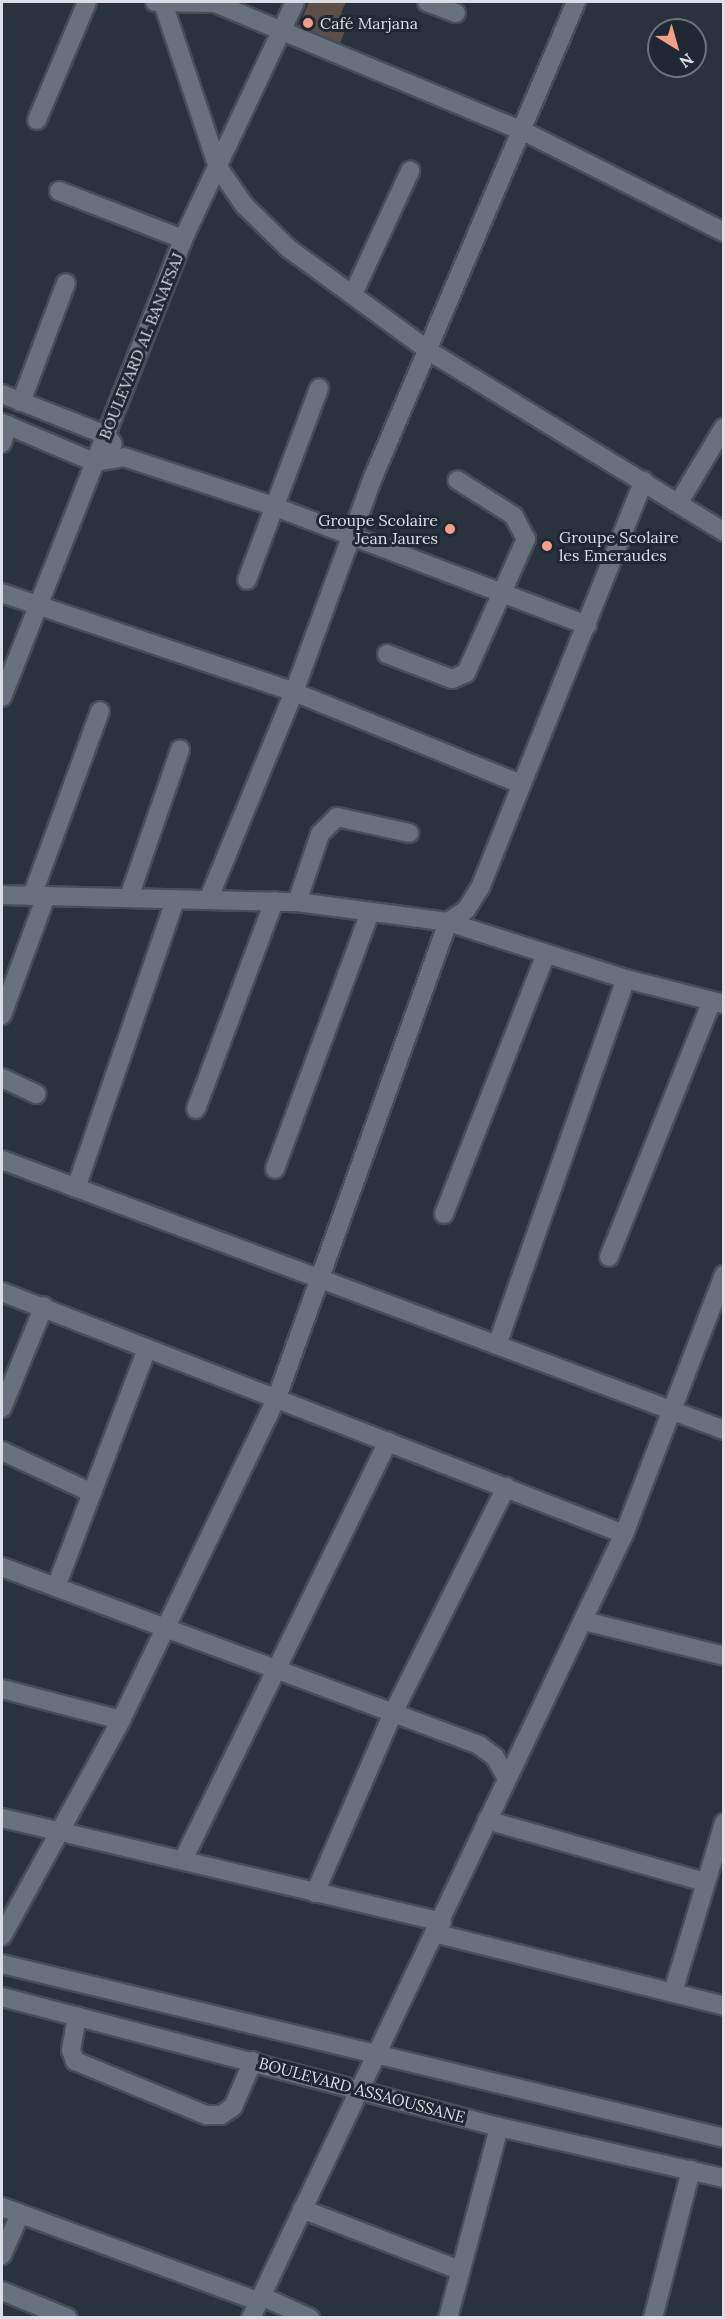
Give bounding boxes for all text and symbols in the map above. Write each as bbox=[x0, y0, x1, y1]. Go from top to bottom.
place label: Café Marjana bbox=[320, 13, 418, 33]
marker: Café Marjana bbox=[301, 16, 315, 30]
north arrow bbox=[647, 18, 707, 78]
text: N bbox=[676, 49, 698, 72]
street label: BOULEVARD AL BANAFSAJ bbox=[95, 250, 187, 442]
place label: Groupe Scolaire Jean Jaures bbox=[318, 510, 438, 548]
marker: Groupe Scolaire Jean Jaures bbox=[443, 522, 457, 536]
place label: Groupe Scolaire les Emeraudes bbox=[559, 527, 679, 565]
marker: Groupe Scolaire les Emeraudes bbox=[540, 539, 554, 553]
street label: BOULEVARD ASSAOUSSANE bbox=[257, 2053, 467, 2127]

